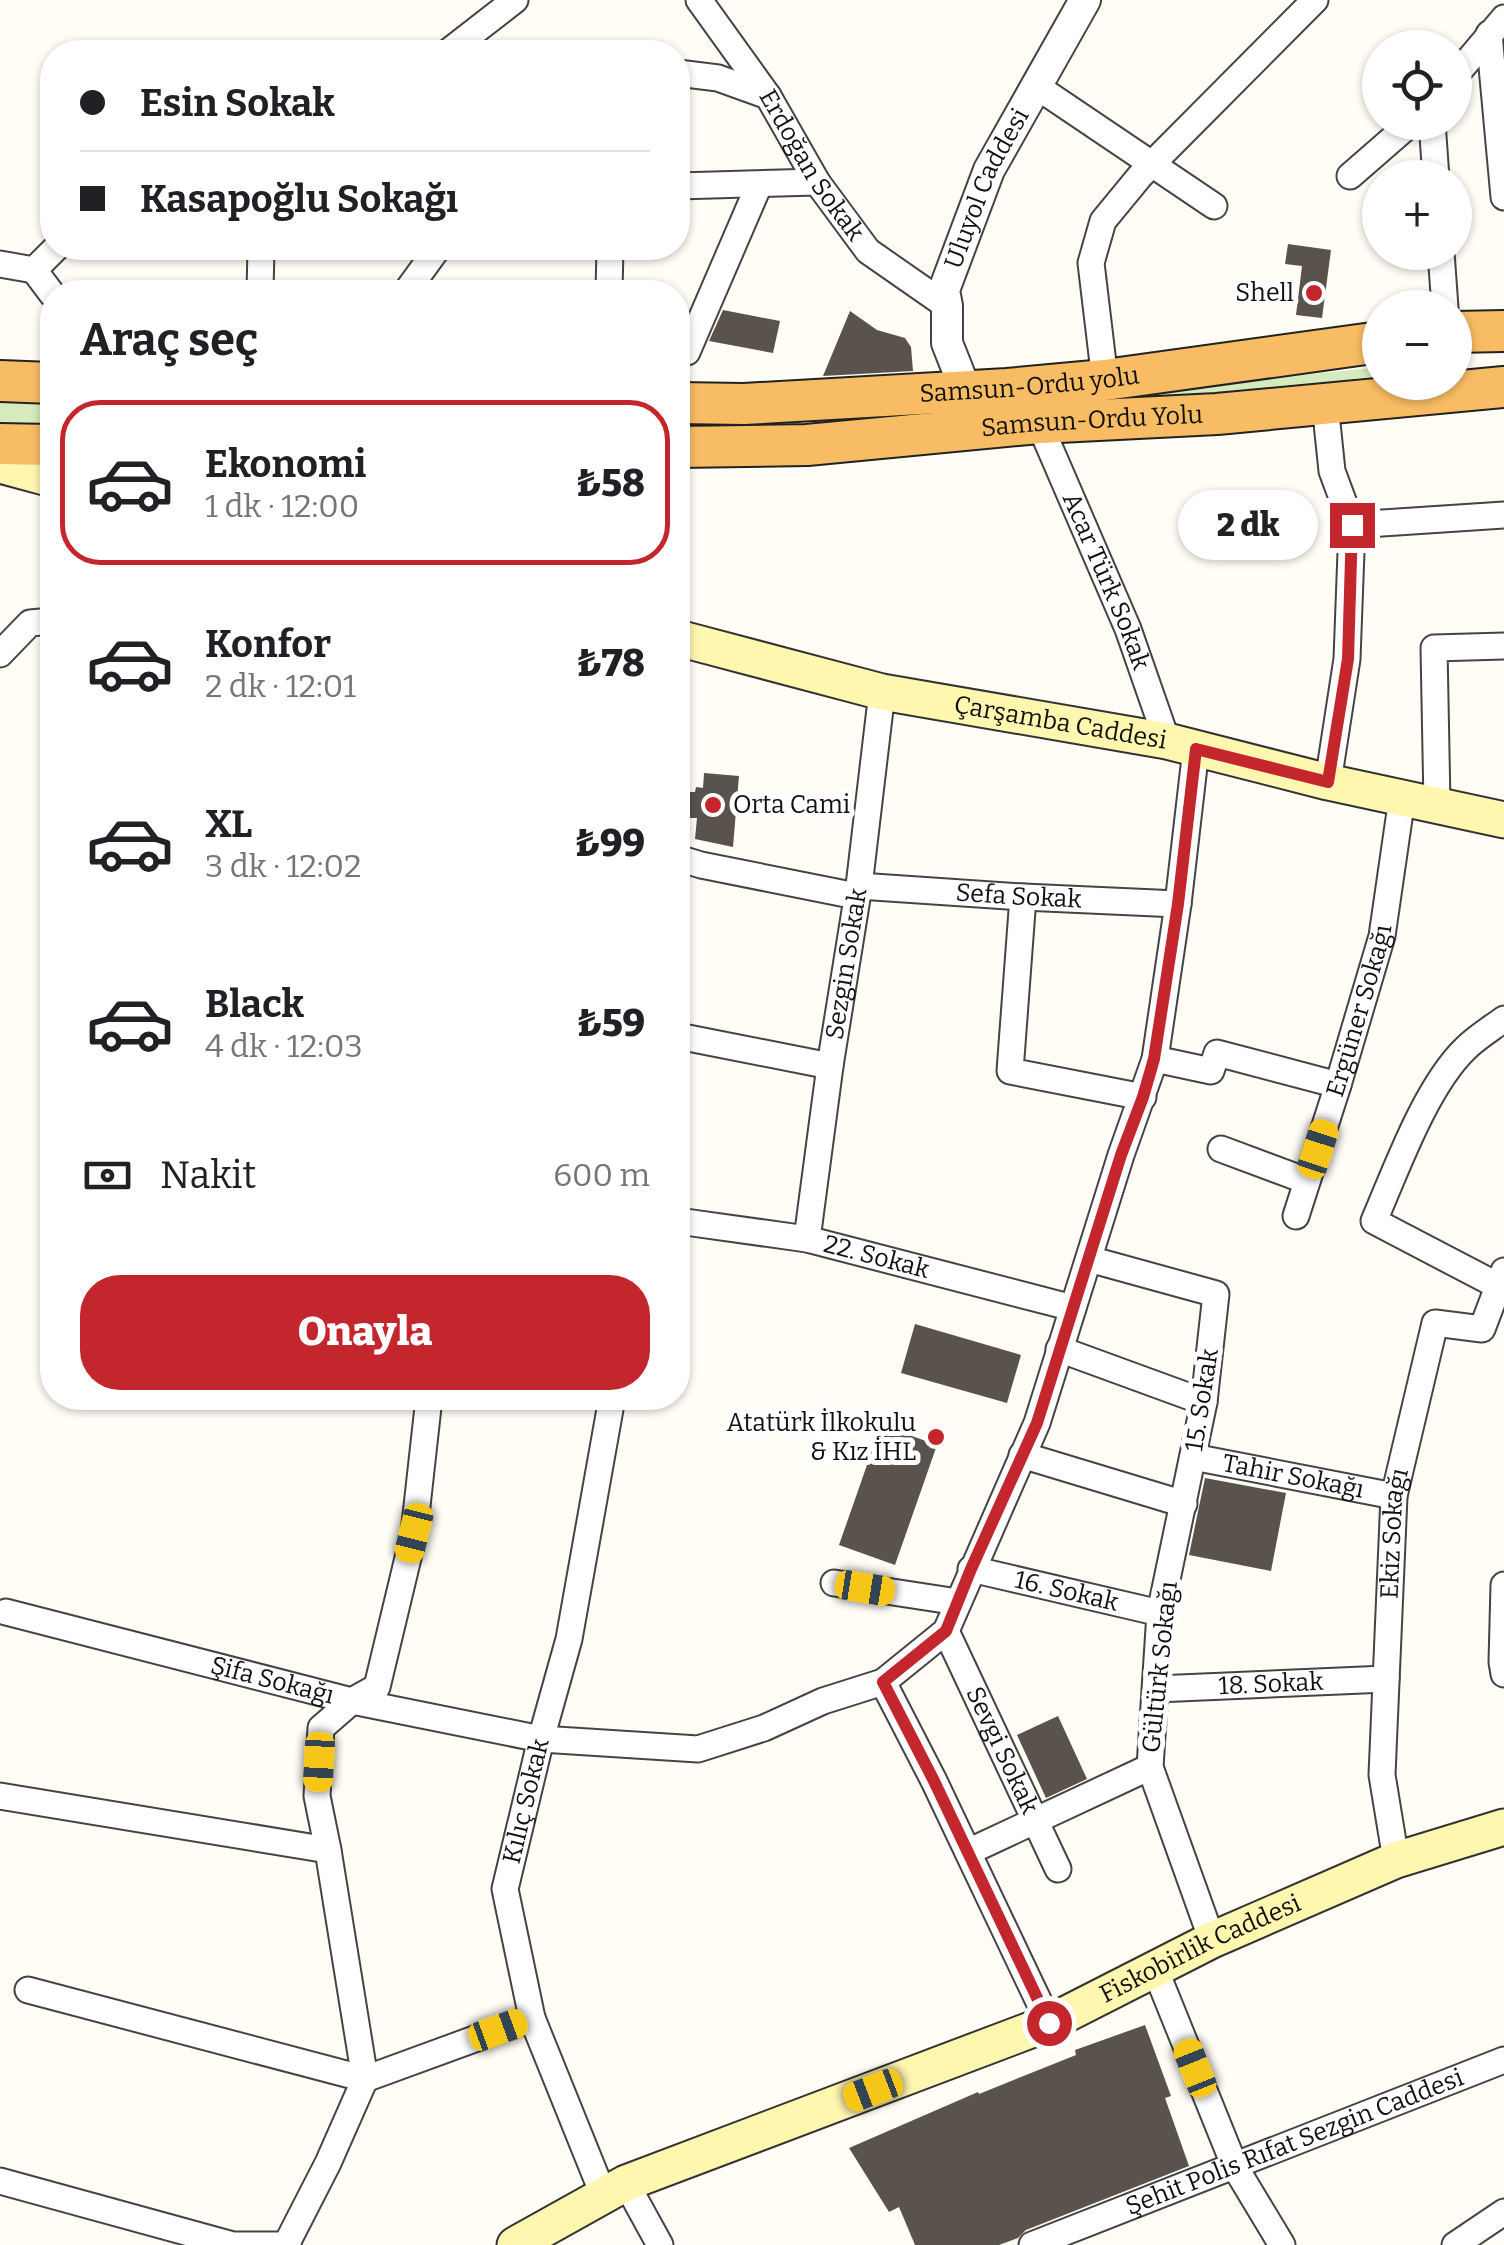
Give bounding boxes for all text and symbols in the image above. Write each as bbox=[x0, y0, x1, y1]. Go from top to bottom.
map controls bbox=[1362, 30, 1472, 400]
button: locate bbox=[1362, 30, 1472, 140]
text: Esin Sokak bbox=[140, 80, 335, 126]
street label: Erdoğan Sokak bbox=[752, 84, 871, 248]
street label: Uluyol Caddesi bbox=[938, 103, 1036, 273]
button: + bbox=[1362, 160, 1472, 270]
text: Kasapoğlu Sokağı bbox=[140, 176, 458, 222]
place label: Shell bbox=[1235, 278, 1294, 308]
marker: Shell bbox=[1303, 282, 1325, 304]
button: − bbox=[1362, 290, 1472, 400]
text: Araç seç bbox=[80, 313, 258, 367]
street label: Samsun-Ordu yolu bbox=[919, 360, 1141, 409]
street label: Samsun-Ordu Yolu bbox=[980, 400, 1204, 443]
icon: car bbox=[85, 438, 175, 528]
text: Ekonomi bbox=[205, 441, 366, 487]
text: ₺58 bbox=[576, 460, 645, 506]
text: 1 dk · 12:00 bbox=[205, 487, 359, 525]
street label: Acar Türk Sokak bbox=[1056, 488, 1156, 675]
callout: 2 dk bbox=[1177, 490, 1317, 560]
route end bbox=[1330, 503, 1375, 548]
text: 2 dk bbox=[1217, 506, 1279, 544]
icon: car bbox=[85, 618, 175, 708]
text: Konfor bbox=[205, 621, 331, 667]
text: ₺78 bbox=[576, 640, 645, 686]
text: 2 dk · 12:01 bbox=[205, 667, 356, 705]
street label: Çarşamba Caddesi bbox=[952, 690, 1169, 756]
place label: Orta Cami bbox=[733, 790, 850, 820]
marker: Orta Cami bbox=[702, 794, 724, 816]
icon: car bbox=[85, 798, 175, 888]
text: XL bbox=[205, 801, 252, 847]
text: ₺99 bbox=[575, 820, 645, 866]
text: 3 dk · 12:02 bbox=[205, 847, 361, 885]
street label: Sefa Sokak bbox=[955, 878, 1083, 915]
street label: Sezgin Sokak bbox=[820, 885, 874, 1042]
street label: Ergüner Sokağı bbox=[1320, 923, 1398, 1101]
icon: car bbox=[85, 978, 175, 1068]
text: Black bbox=[205, 981, 304, 1027]
text: ₺59 bbox=[576, 1000, 645, 1046]
text: 4 dk · 12:03 bbox=[205, 1027, 363, 1065]
car bbox=[1294, 1116, 1342, 1182]
icon: cash bbox=[80, 1148, 135, 1203]
text: Nakit bbox=[160, 1152, 256, 1198]
text: 600 m bbox=[553, 1156, 650, 1194]
street label: 22. Sokak bbox=[820, 1229, 933, 1285]
button: Onayla bbox=[80, 1275, 650, 1390]
street label: 15. Sokak bbox=[1179, 1346, 1225, 1454]
place label: Atatürk İlkokulu & Kız İHL bbox=[727, 1408, 916, 1467]
marker: Atatürk İlkokulu & Kız İHL bbox=[925, 1426, 947, 1448]
street label: Tahir Sokağı bbox=[1220, 1448, 1366, 1505]
street label: Ekiz Sokağı bbox=[1375, 1465, 1415, 1600]
car bbox=[392, 1500, 436, 1566]
street label: 16. Sokak bbox=[1012, 1565, 1122, 1618]
car bbox=[833, 1568, 897, 1608]
street label: Gültürk Sokağı bbox=[1136, 1580, 1184, 1754]
street label: Şifa Sokağı bbox=[207, 1650, 337, 1711]
street label: 18. Sokak bbox=[1218, 1667, 1325, 1701]
street label: Sevgi Sokak bbox=[959, 1682, 1045, 1820]
car bbox=[302, 1731, 336, 1793]
street label: Kılıç Sokak bbox=[497, 1735, 556, 1867]
street label: Fiskobirlik Caddesi bbox=[1095, 1888, 1305, 2010]
route start bbox=[1027, 2001, 1072, 2046]
car bbox=[465, 2006, 531, 2054]
car bbox=[1170, 2035, 1220, 2101]
street label: Şehit Polis Rıfat Sezgin Caddesi bbox=[1121, 2062, 1468, 2222]
car bbox=[840, 2065, 906, 2115]

